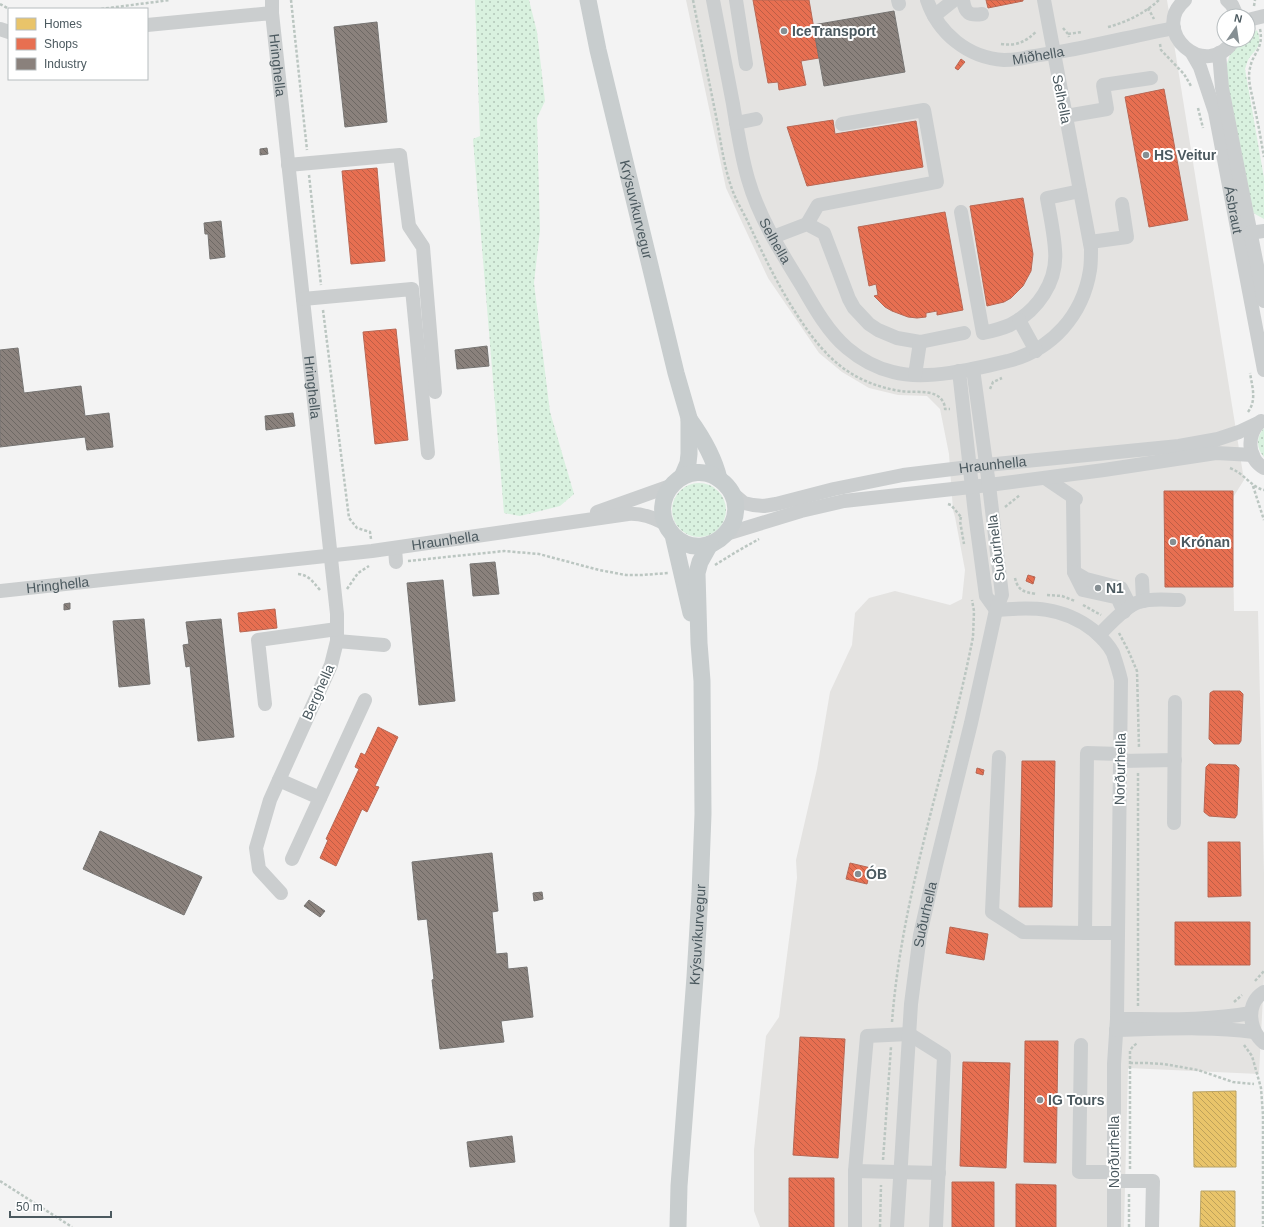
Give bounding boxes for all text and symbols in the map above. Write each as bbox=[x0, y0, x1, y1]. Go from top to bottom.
legend bbox=[8, 8, 148, 80]
north arrow bbox=[1216, 8, 1256, 48]
text: N bbox=[1233, 12, 1244, 25]
text: Homes bbox=[44, 17, 82, 31]
place label: IceTransport bbox=[792, 23, 876, 39]
marker: IceTransport bbox=[779, 26, 789, 36]
street label: Hringhella bbox=[266, 33, 289, 98]
text: Shops bbox=[44, 37, 78, 51]
street label: Miðhella bbox=[1011, 43, 1065, 68]
text: Industry bbox=[44, 57, 87, 71]
street label: Selhella bbox=[1049, 73, 1075, 125]
place label: HS Veitur bbox=[1154, 147, 1217, 163]
marker: HS Veitur bbox=[1141, 150, 1151, 160]
street label: Krýsuvíkurvegur bbox=[617, 158, 656, 261]
street label: Ásbraut bbox=[1221, 184, 1246, 235]
street label: Selhella bbox=[756, 215, 794, 267]
street label: Hringhella bbox=[301, 355, 324, 420]
street label: Hraunhella bbox=[958, 453, 1027, 476]
street label: Suðurhella bbox=[984, 514, 1008, 582]
street label: Hraunhella bbox=[410, 528, 480, 553]
place label: Krónan bbox=[1181, 534, 1230, 550]
marker: Krónan bbox=[1168, 537, 1178, 547]
street label: Hringhella bbox=[25, 573, 90, 596]
place label: N1 bbox=[1106, 580, 1124, 596]
marker: N1 bbox=[1093, 583, 1103, 593]
street label: Berghella bbox=[299, 662, 337, 722]
street label: Norðurhella bbox=[1111, 732, 1129, 805]
place label: ÓB bbox=[866, 865, 887, 882]
marker: ÓB bbox=[853, 869, 863, 879]
street label: Suðurhella bbox=[910, 880, 940, 948]
street label: Krýsuvíkurvegur bbox=[686, 884, 708, 986]
place label: IG Tours bbox=[1048, 1092, 1105, 1108]
marker: IG Tours bbox=[1035, 1095, 1045, 1105]
street label: Norðurhella bbox=[1106, 1116, 1122, 1188]
scale bar bbox=[10, 1193, 111, 1219]
text: 50 m bbox=[16, 1200, 43, 1214]

